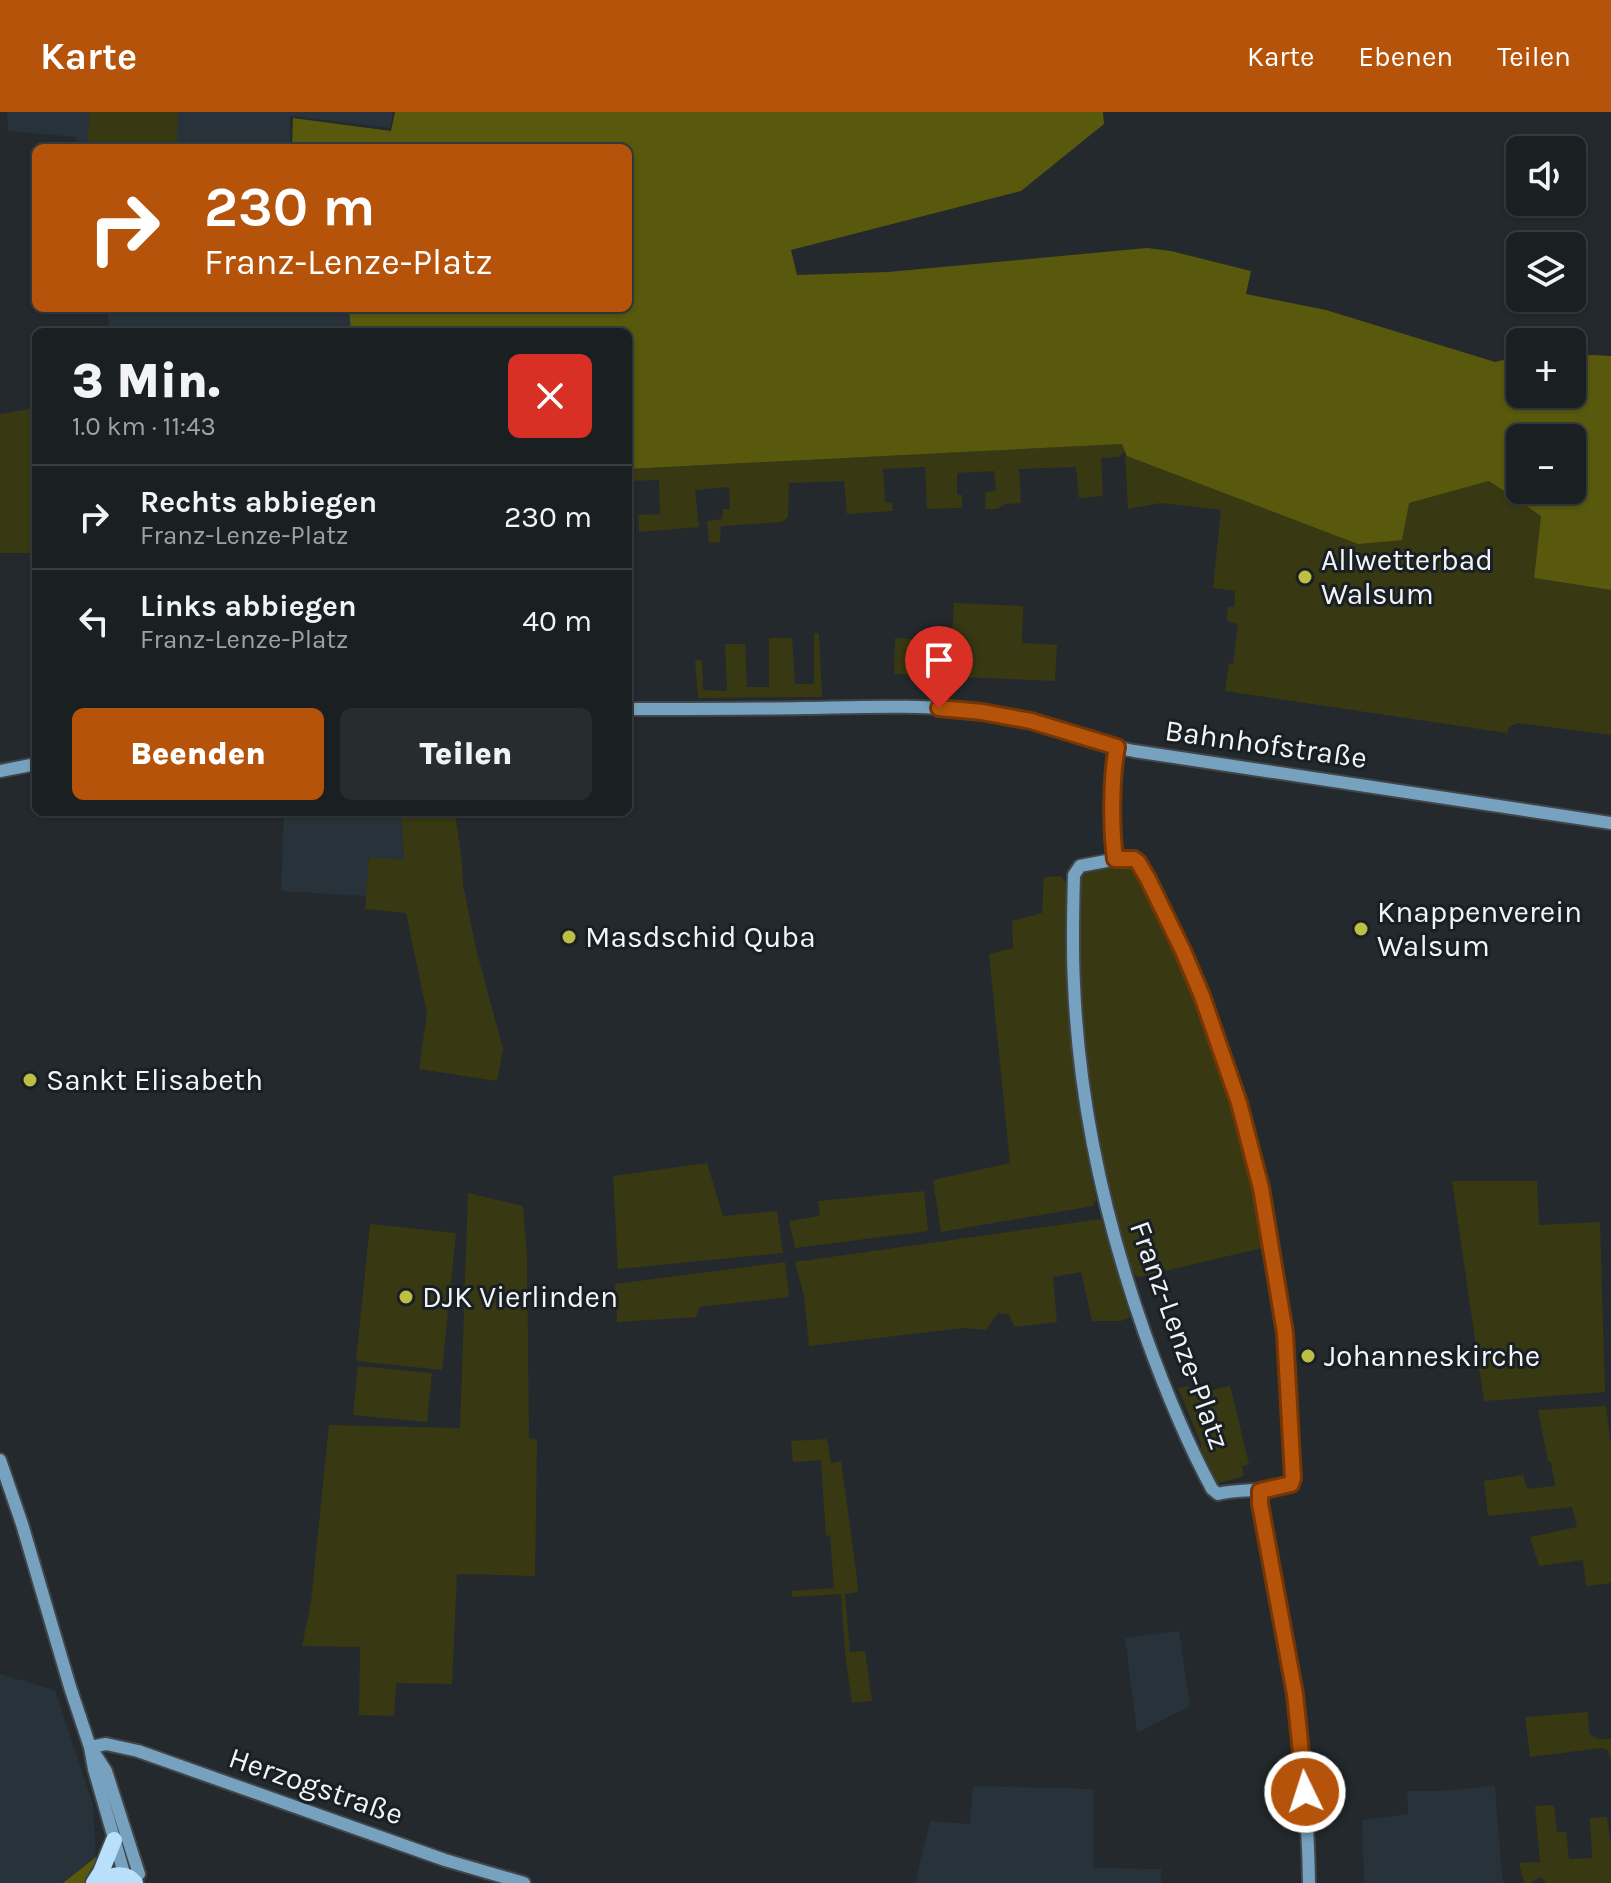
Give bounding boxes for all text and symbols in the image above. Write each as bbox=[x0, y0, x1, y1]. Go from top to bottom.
text: Karte bbox=[40, 34, 137, 79]
text: Karte bbox=[1247, 40, 1314, 73]
text: Ebenen bbox=[1358, 40, 1453, 73]
text: Teilen bbox=[1497, 40, 1571, 73]
map controls bbox=[1506, 136, 1586, 504]
button: sound bbox=[1506, 136, 1586, 216]
text: 230 m bbox=[204, 174, 375, 239]
icon: right bbox=[72, 176, 176, 280]
button: layers bbox=[1506, 232, 1586, 312]
text: Franz-Lenze-Platz bbox=[204, 241, 493, 283]
button: + bbox=[1506, 328, 1586, 408]
text: 3 Min. bbox=[72, 353, 220, 409]
button: close bbox=[508, 354, 592, 438]
text: 1.0 km · 11:43 bbox=[72, 411, 216, 442]
button: − bbox=[1506, 424, 1586, 504]
text: Rechts abbiegen bbox=[140, 484, 377, 520]
icon: right bbox=[72, 495, 116, 539]
text: 230 m bbox=[504, 499, 592, 535]
text: Franz-Lenze-Platz bbox=[140, 520, 348, 551]
place label: Allwetterbad Walsum bbox=[1321, 542, 1493, 612]
marker: Allwetterbad Walsum bbox=[1296, 568, 1314, 586]
text: Links abbiegen bbox=[140, 588, 357, 624]
icon: left bbox=[72, 599, 116, 643]
text: 40 m bbox=[522, 603, 592, 639]
text: Franz-Lenze-Platz bbox=[140, 624, 348, 655]
pin bbox=[905, 626, 973, 708]
icon: arrive bbox=[917, 638, 961, 682]
button: Beenden bbox=[72, 708, 324, 800]
button: Teilen bbox=[340, 708, 592, 800]
street label: Bahnhofstraße bbox=[1163, 712, 1369, 776]
place label: Knappenverein Walsum bbox=[1377, 894, 1582, 964]
place label: Masdschid Quba bbox=[585, 919, 816, 955]
marker: Knappenverein Walsum bbox=[1352, 920, 1370, 938]
marker: Masdschid Quba bbox=[560, 928, 578, 946]
place label: Sankt Elisabeth bbox=[46, 1062, 263, 1098]
marker: Sankt Elisabeth bbox=[21, 1071, 39, 1089]
street label: Franz-Lenze-Platz bbox=[1122, 1216, 1238, 1454]
place label: DJK Vierlinden bbox=[422, 1279, 618, 1315]
marker: DJK Vierlinden bbox=[397, 1288, 415, 1306]
place label: Johanneskirche bbox=[1324, 1338, 1540, 1374]
marker: Johanneskirche bbox=[1299, 1347, 1317, 1365]
street label: Herzogstraße bbox=[224, 1739, 408, 1833]
position arrow bbox=[1263, 1750, 1347, 1834]

